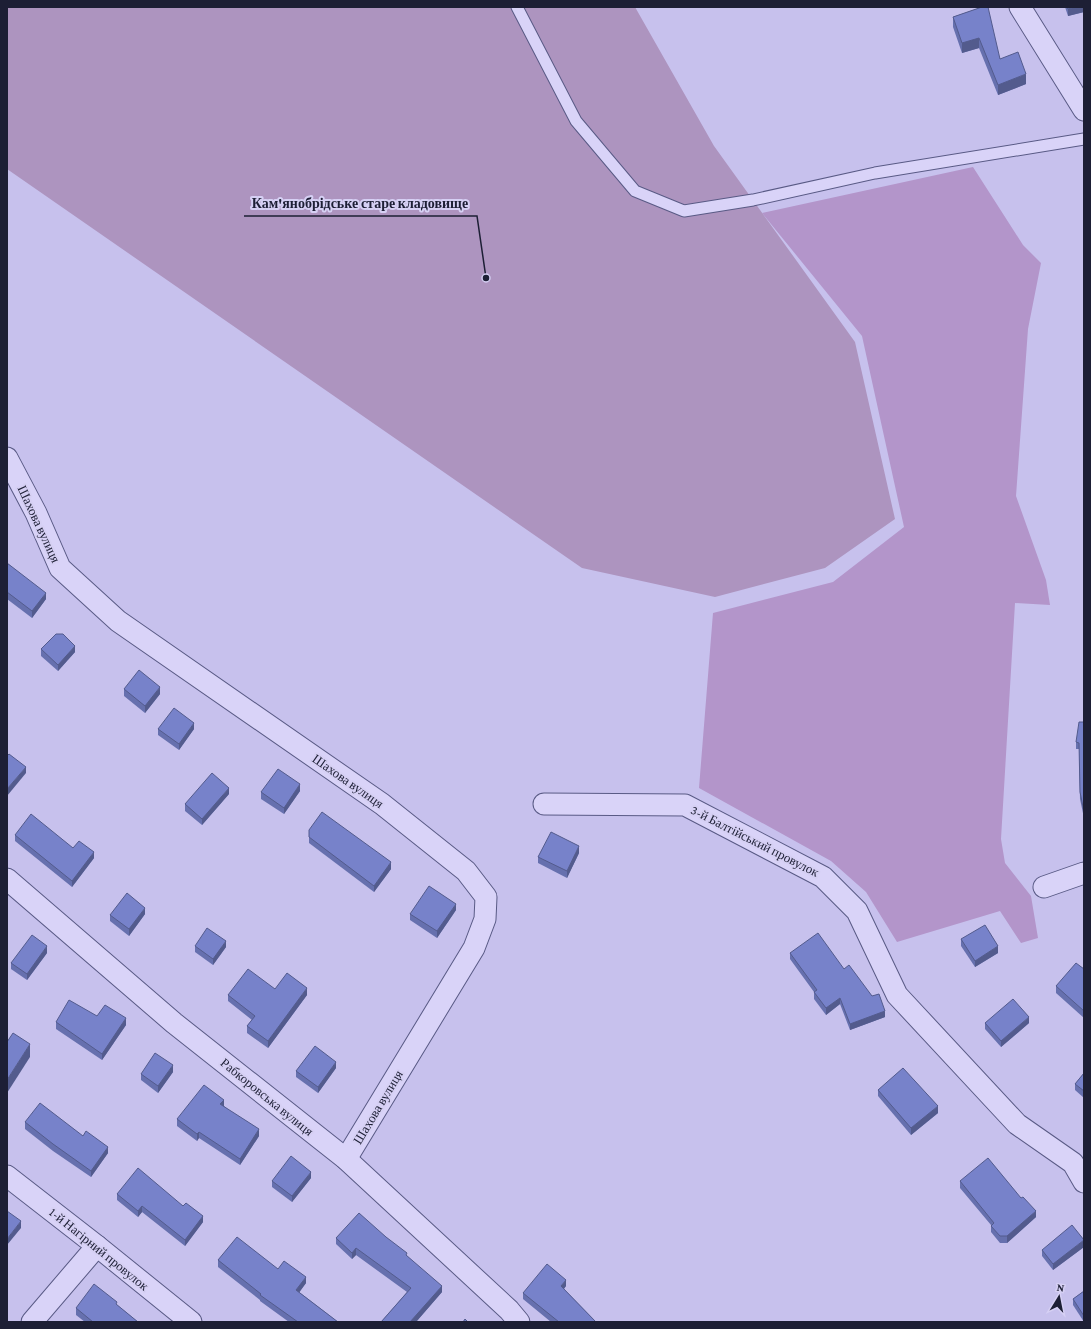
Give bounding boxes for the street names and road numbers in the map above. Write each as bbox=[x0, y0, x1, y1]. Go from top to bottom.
street label: Шахова вулиця bbox=[15, 483, 63, 565]
street label: Шахова вулиця bbox=[309, 751, 387, 811]
street label: 3-й Балтійський провулок bbox=[688, 802, 822, 880]
street label: Рабкоровська вулиця bbox=[218, 1055, 316, 1139]
street label: Шахова вулиця bbox=[350, 1067, 406, 1147]
street label: 1-й Нагірний провулок bbox=[46, 1204, 152, 1294]

